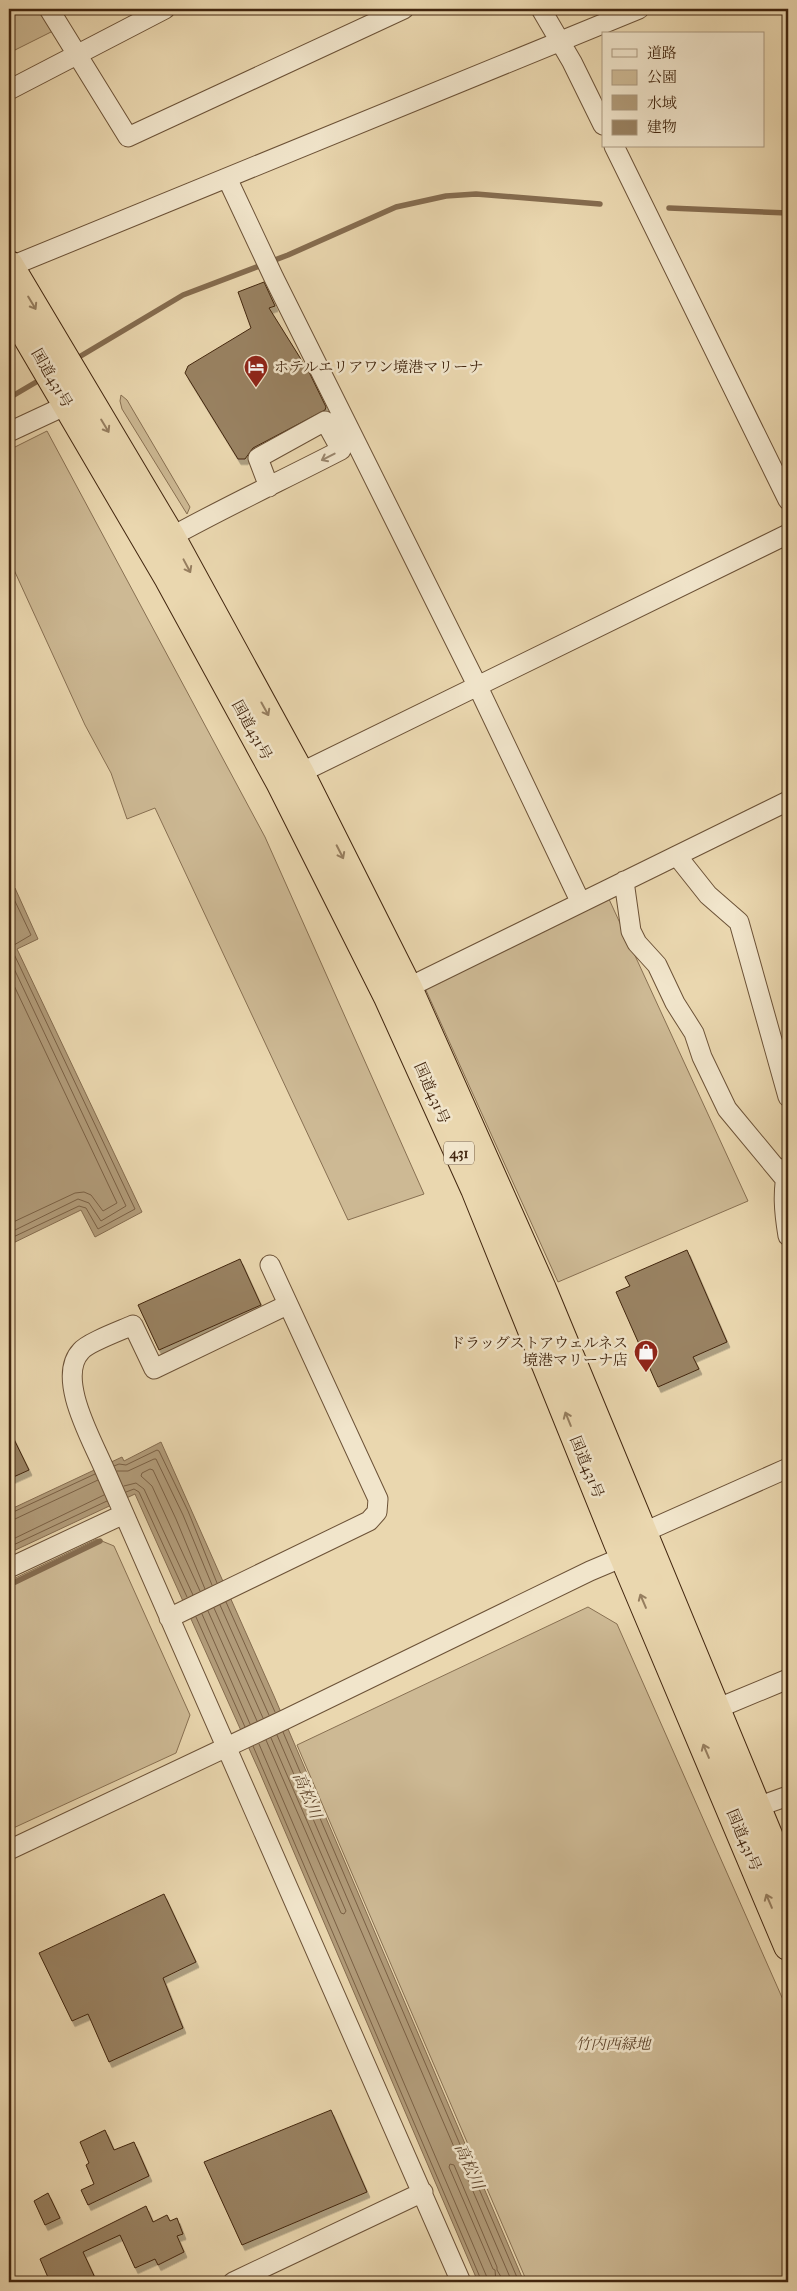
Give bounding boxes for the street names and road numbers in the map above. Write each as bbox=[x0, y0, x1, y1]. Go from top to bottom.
street label: 国道431号 bbox=[28, 345, 76, 411]
street label: 国道431号 bbox=[228, 697, 276, 763]
street label: 国道431号 bbox=[410, 1059, 454, 1127]
road number: 431 bbox=[444, 1142, 474, 1164]
street label: 国道431号 bbox=[566, 1433, 608, 1501]
street label: 国道431号 bbox=[723, 1806, 765, 1874]

